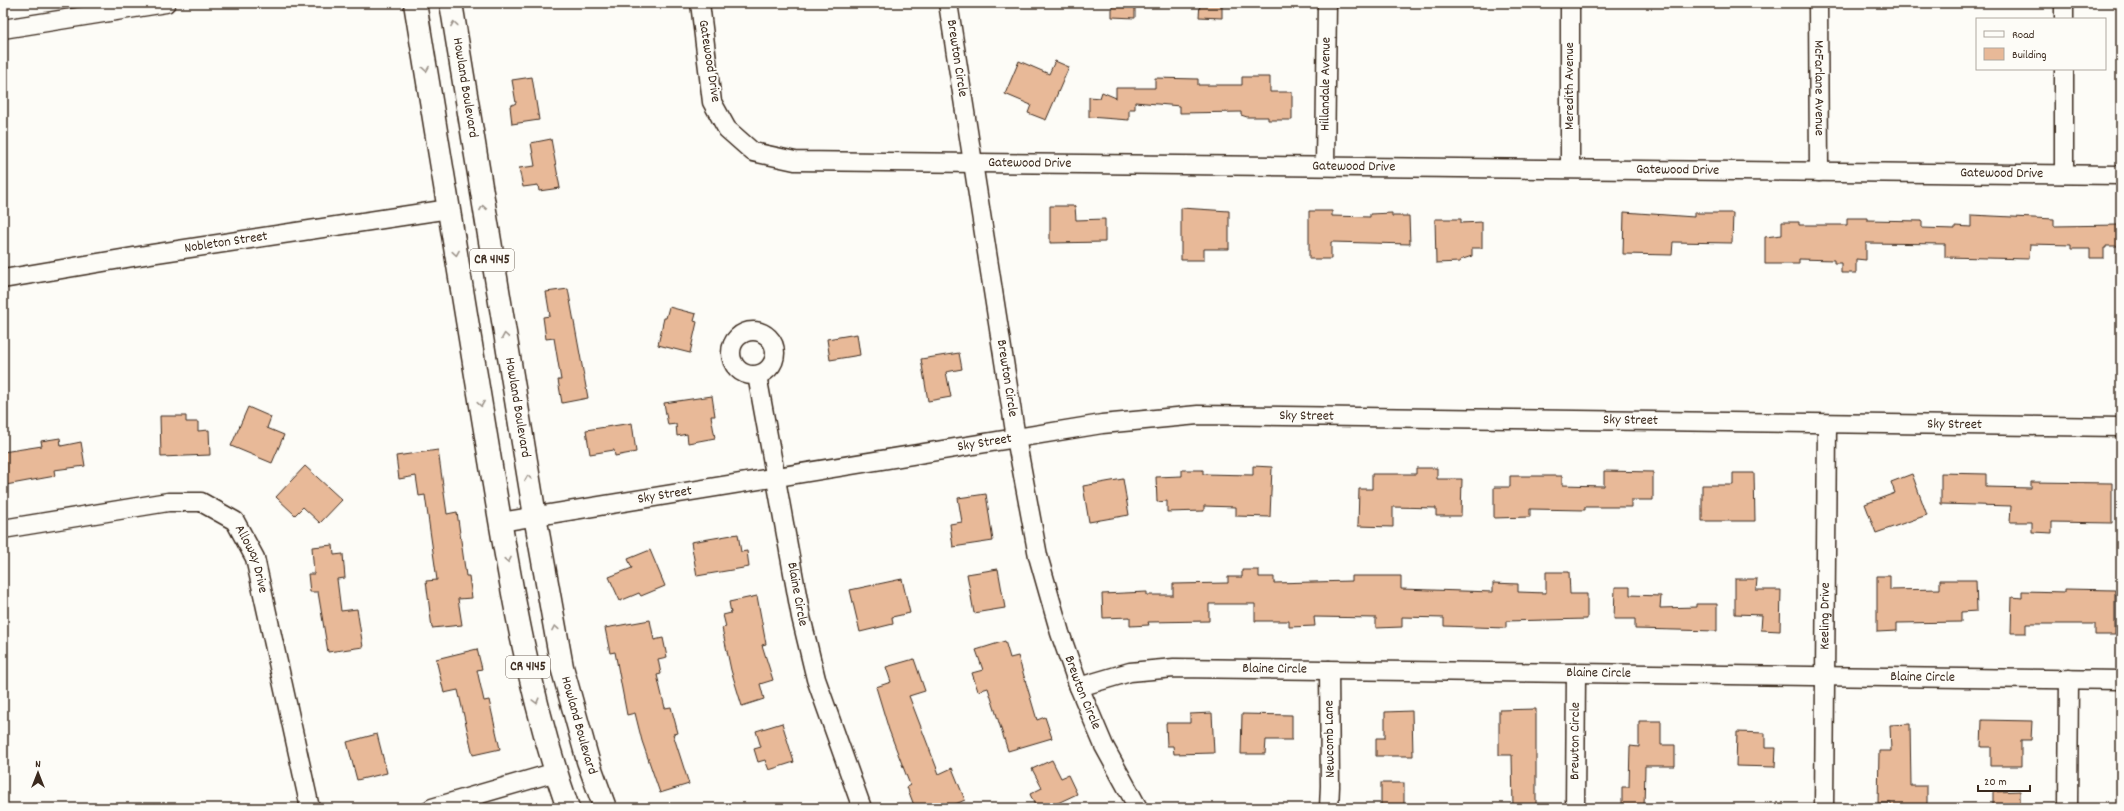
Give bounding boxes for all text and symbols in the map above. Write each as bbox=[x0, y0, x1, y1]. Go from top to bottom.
street label: Gatewood Drive bbox=[693, 18, 725, 104]
street label: Brewton Circle bbox=[941, 18, 973, 98]
legend bbox=[1976, 18, 2106, 70]
one-way arrow bbox=[450, 21, 459, 27]
text: Road bbox=[2012, 27, 2034, 44]
street label: Howland Boulevard bbox=[447, 36, 483, 139]
street label: Hillandale Avenue bbox=[1315, 37, 1337, 131]
street label: McFarlane Avenue bbox=[1808, 40, 1829, 136]
street label: Meredith Avenue bbox=[1560, 42, 1580, 130]
text: Building bbox=[2012, 47, 2047, 64]
one-way arrow bbox=[421, 66, 430, 72]
street label: Gatewood Drive bbox=[988, 153, 1071, 174]
street label: Gatewood Drive bbox=[1312, 156, 1395, 177]
street label: Gatewood Drive bbox=[1636, 160, 1719, 181]
street label: Gatewood Drive bbox=[1960, 163, 2043, 184]
one-way arrow bbox=[480, 204, 488, 211]
street label: Nobleton Street bbox=[183, 227, 269, 259]
road number: CR 4145 bbox=[470, 249, 514, 271]
one-way arrow bbox=[451, 250, 460, 256]
one-way arrow bbox=[501, 333, 509, 339]
street label: Brewton Circle bbox=[991, 338, 1023, 419]
street label: Howland Boulevard bbox=[499, 356, 535, 459]
one-way arrow bbox=[476, 401, 485, 407]
street label: Sky Street bbox=[1279, 406, 1334, 427]
street label: Sky Street bbox=[1603, 410, 1658, 431]
street label: Sky Street bbox=[1927, 414, 1982, 435]
street label: Sky Street bbox=[956, 429, 1013, 457]
one-way arrow bbox=[524, 475, 533, 481]
street label: Sky Street bbox=[636, 481, 694, 510]
street label: Alloway Drive bbox=[229, 521, 272, 595]
one-way arrow bbox=[503, 557, 512, 563]
street label: Blaine Circle bbox=[781, 561, 813, 629]
street label: Keeling Drive bbox=[1815, 582, 1836, 650]
one-way arrow bbox=[551, 625, 560, 631]
street label: Brewton Circle bbox=[1059, 653, 1106, 733]
road number: CR 4145 bbox=[506, 656, 550, 678]
street label: Blaine Circle bbox=[1242, 659, 1307, 680]
street label: Blaine Circle bbox=[1566, 663, 1631, 684]
street label: Blaine Circle bbox=[1890, 667, 1955, 688]
street label: Howland Boulevard bbox=[555, 674, 602, 777]
one-way arrow bbox=[532, 698, 540, 704]
street label: Newcomb Lane bbox=[1319, 700, 1341, 778]
street label: Brewton Circle bbox=[1565, 702, 1586, 780]
north arrow bbox=[18, 753, 58, 793]
text: N bbox=[35, 757, 41, 773]
scale bar bbox=[1978, 767, 2030, 793]
text: 20 m bbox=[1984, 774, 2007, 791]

